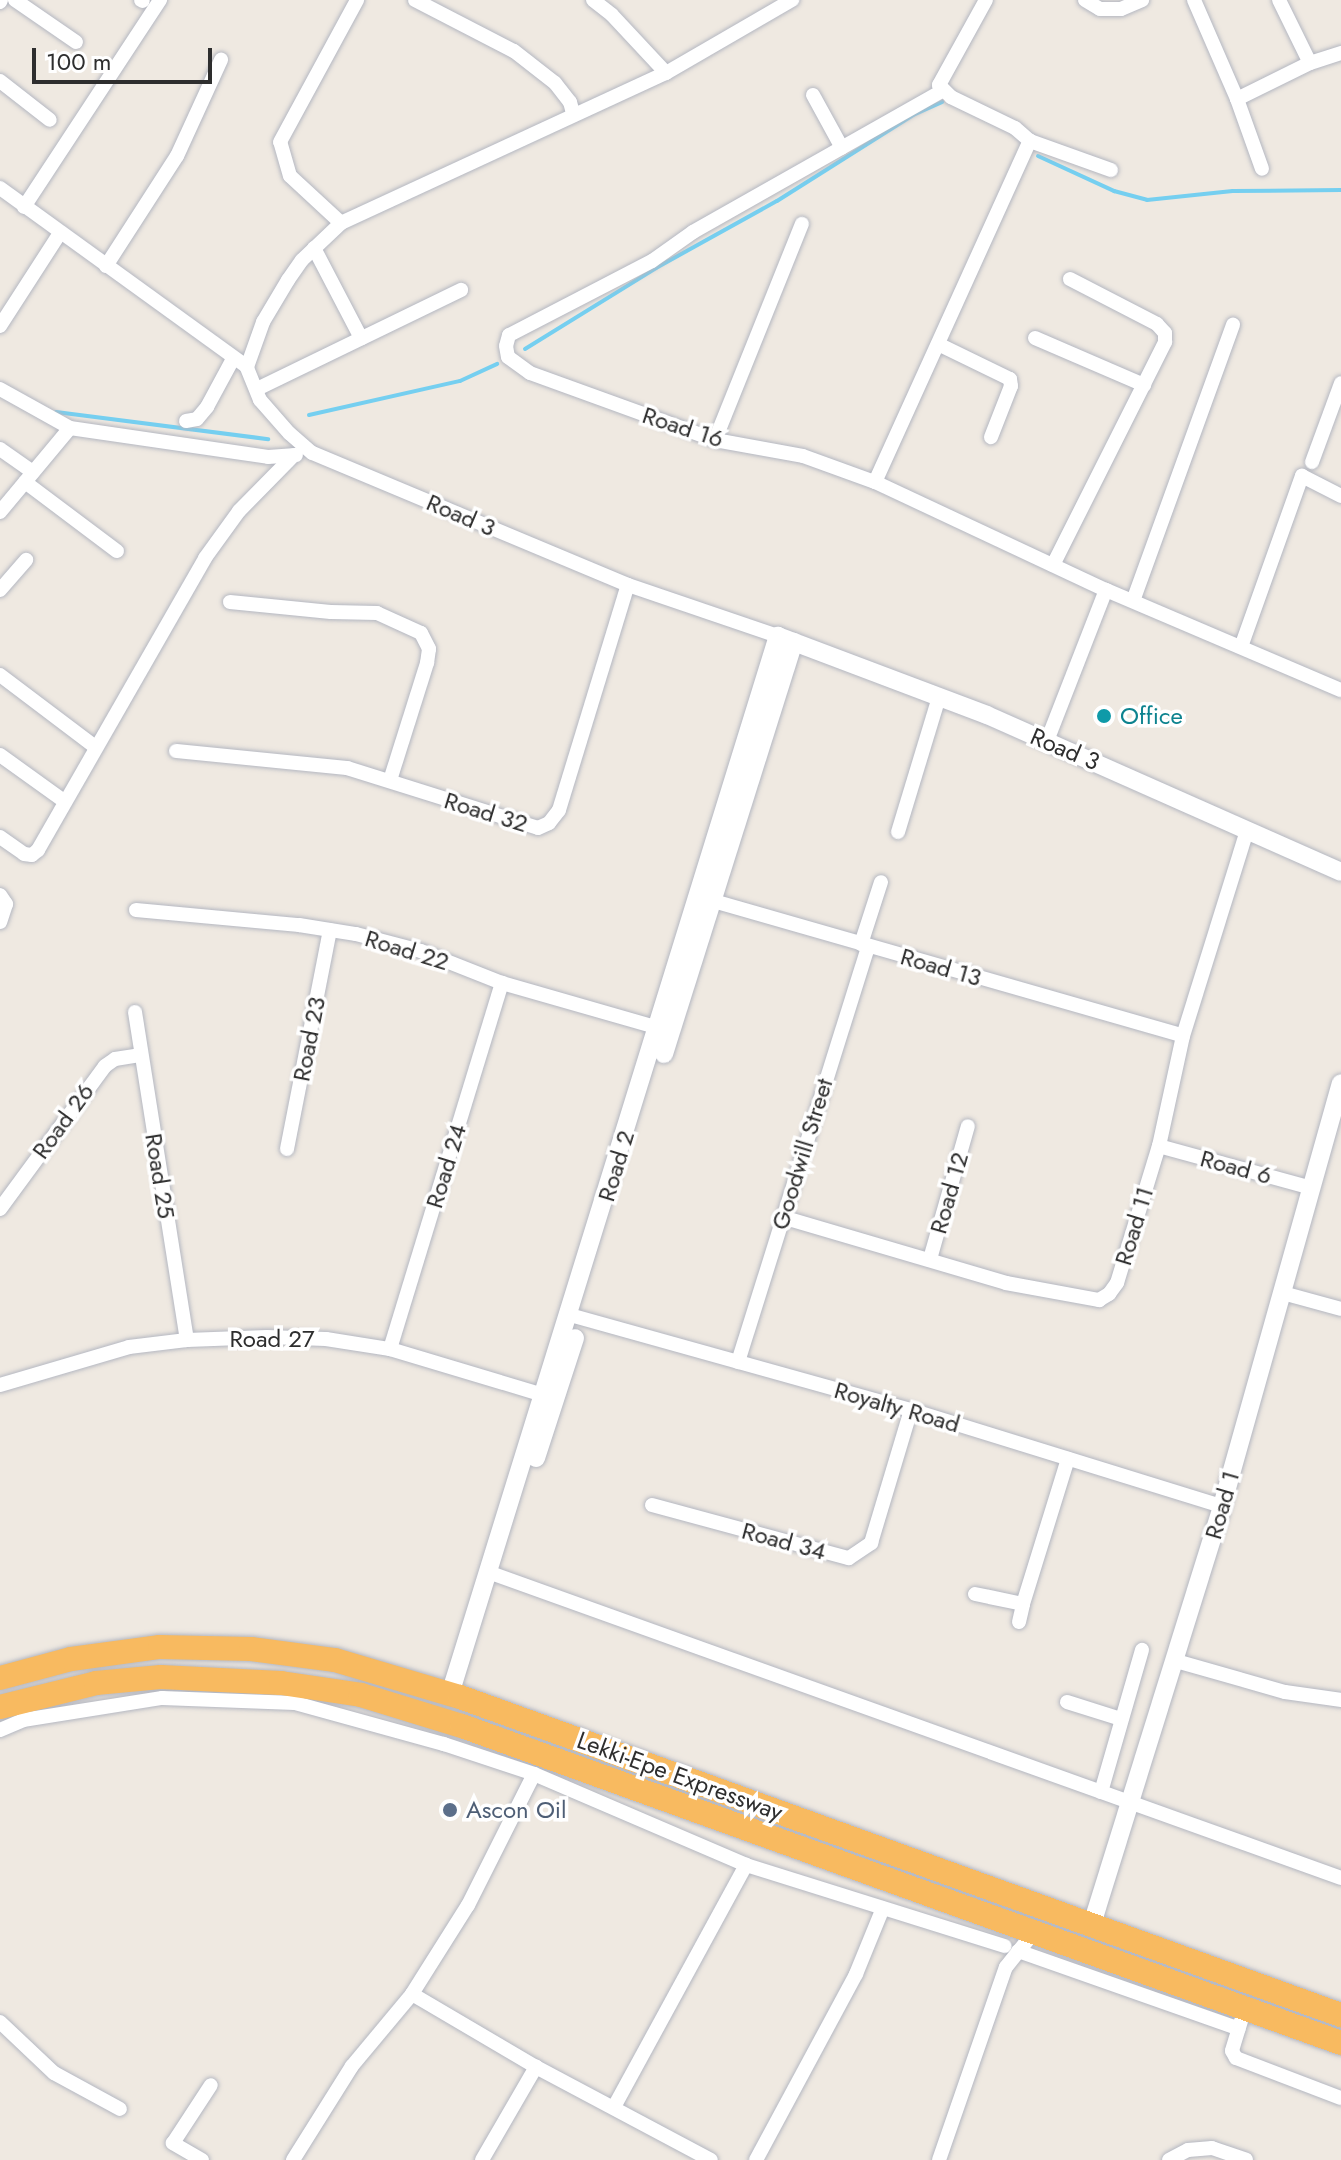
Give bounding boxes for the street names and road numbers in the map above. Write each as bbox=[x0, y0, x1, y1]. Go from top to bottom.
street label: Road 16 bbox=[639, 400, 727, 454]
street label: Road 3 bbox=[422, 488, 500, 542]
street label: Road 3 bbox=[1026, 722, 1104, 776]
street label: Road 32 bbox=[441, 786, 531, 838]
street label: Road 22 bbox=[362, 924, 452, 976]
street label: Road 13 bbox=[897, 942, 985, 992]
street label: Road 23 bbox=[287, 994, 331, 1084]
street label: Goodwill Street bbox=[765, 1075, 839, 1233]
street label: Road 26 bbox=[26, 1078, 100, 1164]
street label: Road 24 bbox=[420, 1120, 472, 1212]
street label: Road 2 bbox=[592, 1127, 640, 1205]
street label: Road 25 bbox=[139, 1131, 181, 1221]
street label: Road 6 bbox=[1197, 1144, 1275, 1190]
street label: Road 12 bbox=[924, 1149, 974, 1237]
street label: Road 11 bbox=[1108, 1183, 1160, 1269]
street label: Road 27 bbox=[229, 1325, 315, 1353]
street label: Royalty Road bbox=[831, 1375, 963, 1439]
street label: Road 1 bbox=[1199, 1467, 1245, 1543]
street label: Road 34 bbox=[739, 1516, 829, 1566]
street label: Lekki-Epe Expressway bbox=[573, 1725, 787, 1827]

